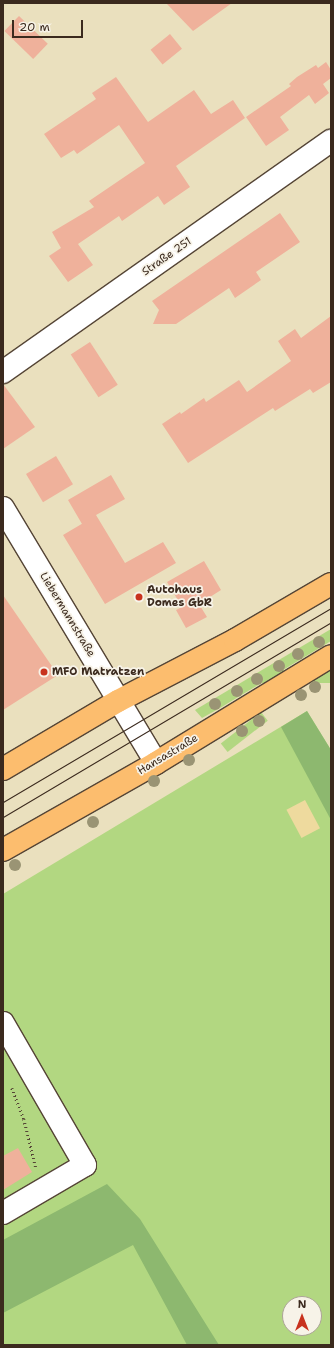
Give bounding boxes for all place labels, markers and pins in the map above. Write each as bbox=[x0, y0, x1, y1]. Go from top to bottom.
place label: Autohaus Domes GbR bbox=[147, 584, 212, 610]
marker: Autohaus Domes GbR bbox=[134, 592, 144, 602]
place label: MFO Matratzen bbox=[52, 665, 144, 679]
marker: MFO Matratzen bbox=[39, 667, 49, 677]

